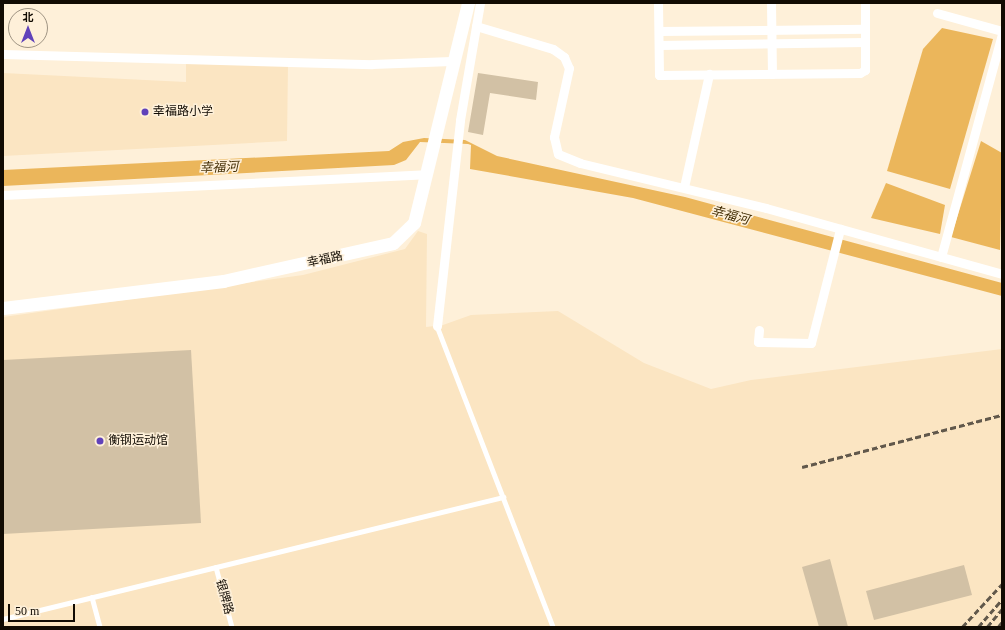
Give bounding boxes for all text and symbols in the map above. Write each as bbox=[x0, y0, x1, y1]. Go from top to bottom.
north arrow bbox=[8, 8, 48, 48]
text: 北 bbox=[23, 11, 34, 23]
place label: 幸福路小学 bbox=[153, 105, 213, 119]
marker: 幸福路小学 bbox=[140, 107, 150, 117]
water label: 幸福河 bbox=[199, 160, 239, 176]
water label: 幸福河 bbox=[709, 203, 751, 229]
street label: 幸福路 bbox=[306, 249, 344, 271]
place label: 衡钢运动馆 bbox=[108, 434, 168, 448]
marker: 衡钢运动馆 bbox=[95, 436, 105, 446]
street label: 银牌路 bbox=[212, 578, 236, 616]
scale bar bbox=[10, 596, 77, 622]
text: 50 m bbox=[15, 604, 39, 618]

